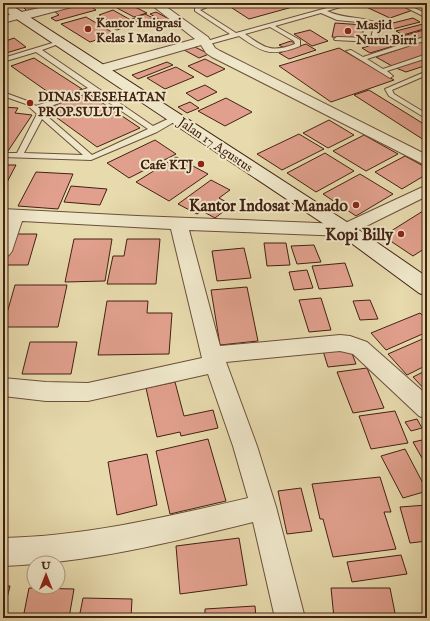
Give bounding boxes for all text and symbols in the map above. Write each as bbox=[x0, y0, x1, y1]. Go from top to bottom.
place label: Kantor Imigrasi Kelas I Manado bbox=[96, 15, 182, 47]
place label: Masjid Nurul Birri bbox=[355, 17, 417, 49]
marker: Kantor Imigrasi Kelas I Manado bbox=[83, 24, 93, 34]
marker: Masjid Nurul Birri bbox=[343, 26, 353, 36]
place label: DINAS KESEHATAN PROP.SULUT bbox=[38, 89, 167, 121]
marker: DINAS KESEHATAN PROP.SULUT bbox=[25, 98, 35, 108]
street label: Jalan 17 Agustus bbox=[173, 113, 256, 177]
place label: Cafe KTJ bbox=[141, 157, 194, 174]
marker: Cafe KTJ bbox=[196, 159, 206, 169]
place label: Kantor Indosat Manado bbox=[189, 197, 348, 217]
marker: Kantor Indosat Manado bbox=[351, 200, 361, 210]
place label: Kopi Billy bbox=[325, 226, 394, 246]
marker: Kopi Billy bbox=[396, 229, 406, 239]
north arrow bbox=[26, 555, 66, 595]
text: U bbox=[40, 559, 51, 573]

